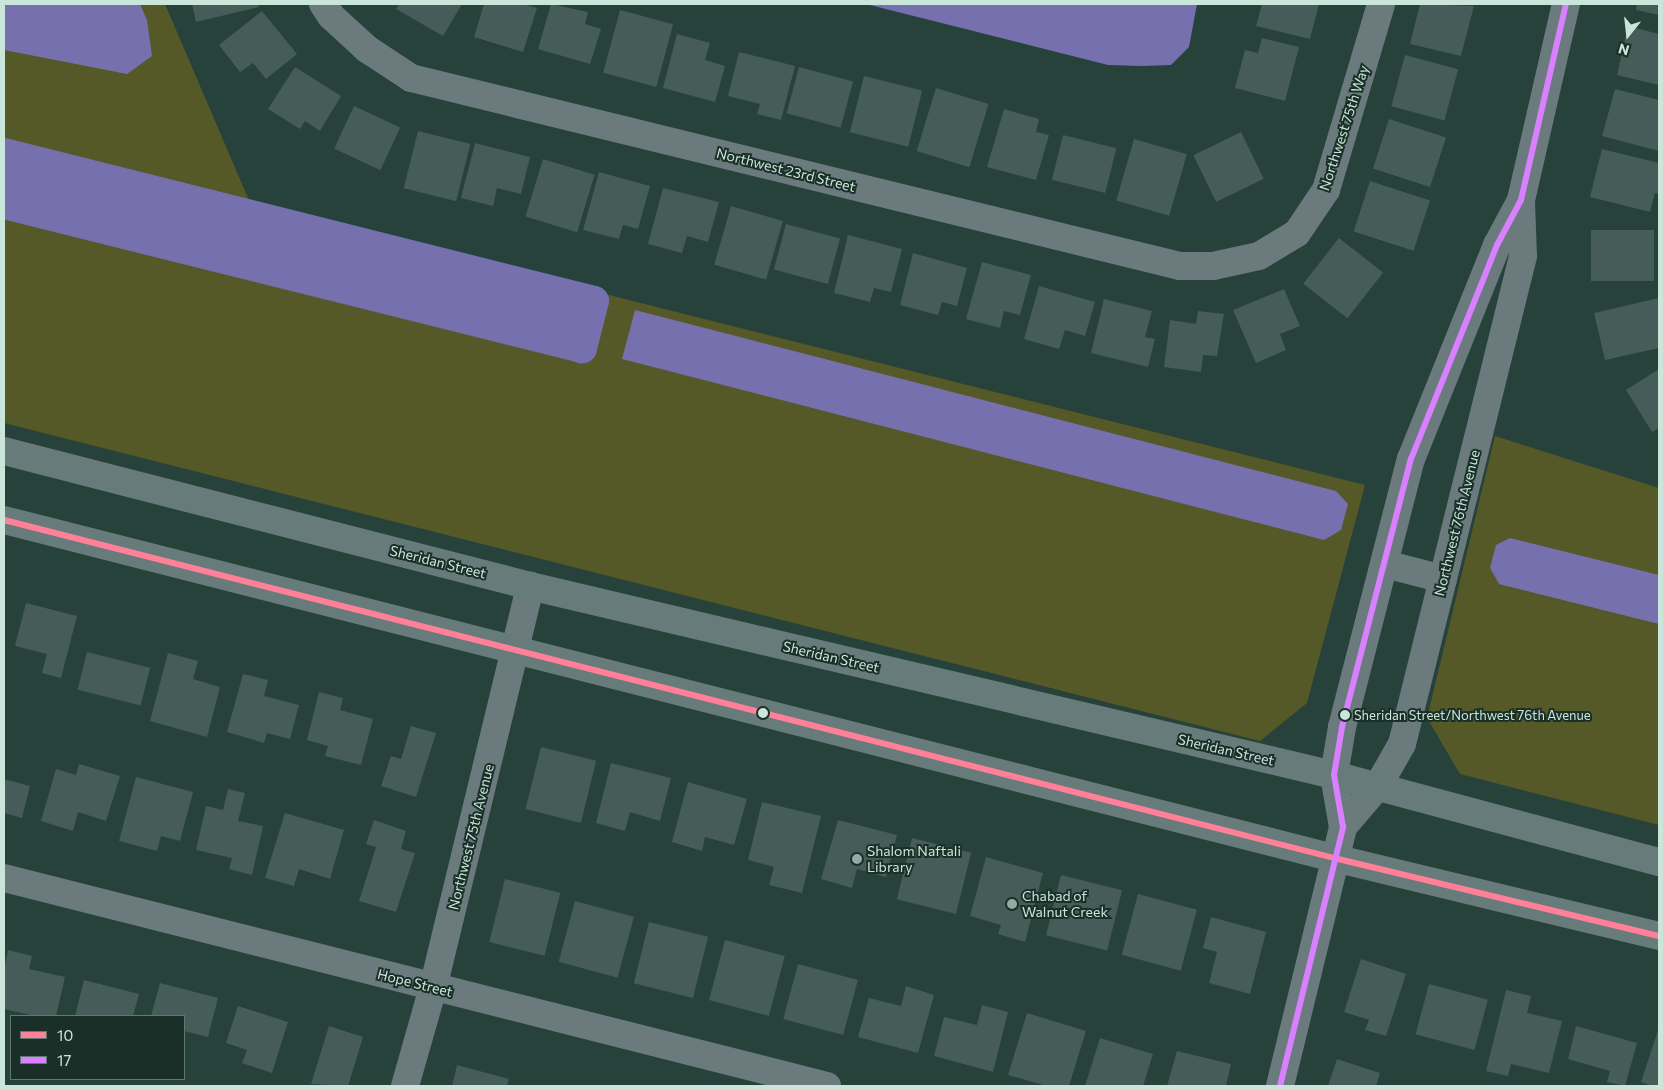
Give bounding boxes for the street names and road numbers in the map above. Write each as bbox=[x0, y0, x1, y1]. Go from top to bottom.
street label: Northwest 75th Way bbox=[1316, 63, 1372, 193]
street label: Northwest 23rd Street bbox=[715, 145, 857, 195]
street label: Northwest 76th Avenue bbox=[1431, 448, 1483, 598]
street label: Sheridan Street bbox=[388, 542, 488, 582]
street label: Sheridan Street bbox=[781, 638, 881, 676]
street label: Sheridan Street bbox=[1176, 731, 1276, 769]
street label: Northwest 75th Avenue bbox=[445, 762, 497, 912]
street label: Hope Street bbox=[376, 966, 454, 1000]

